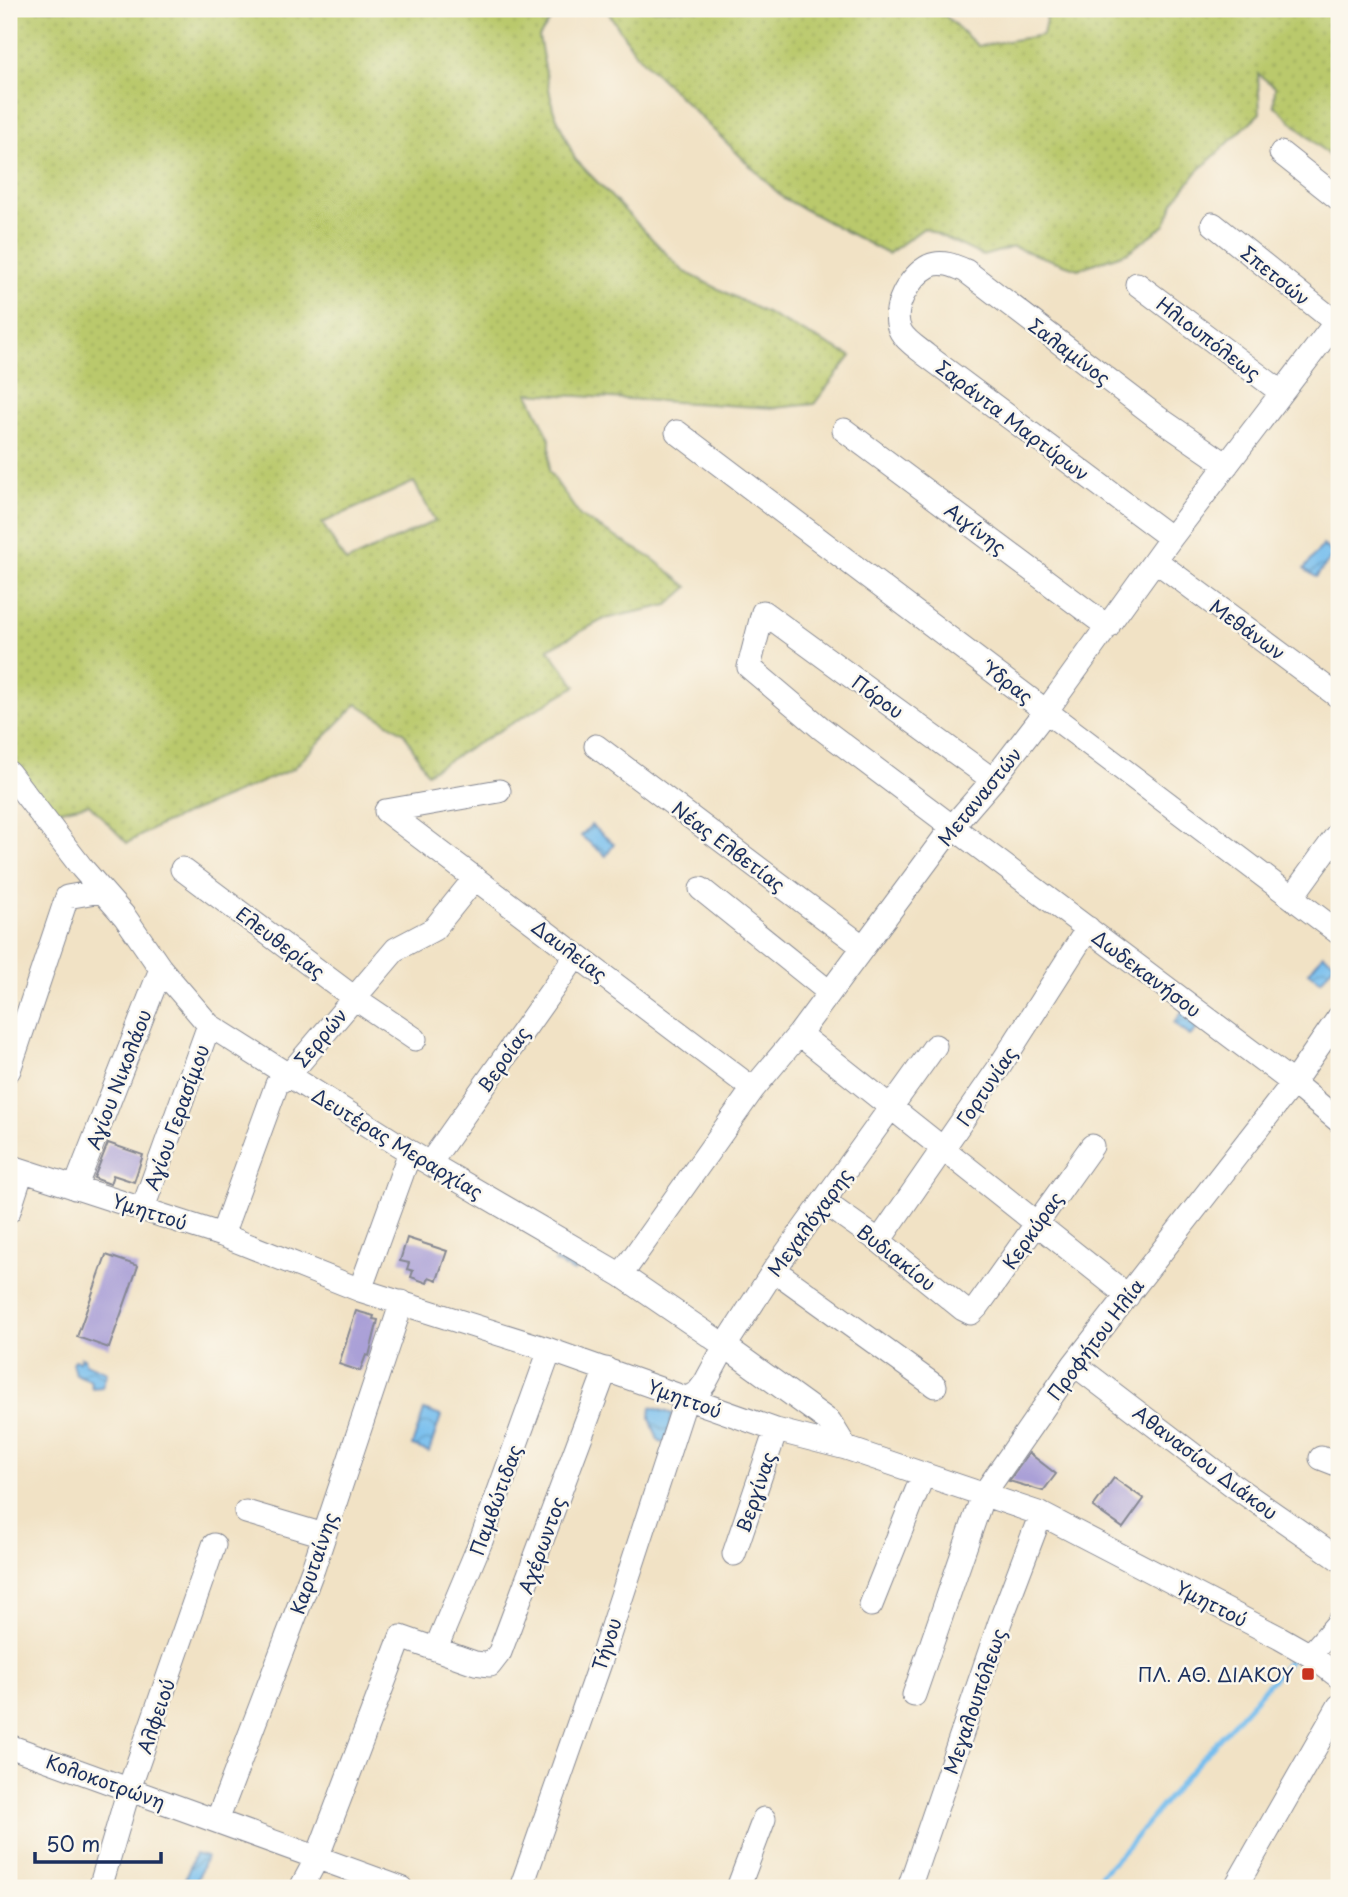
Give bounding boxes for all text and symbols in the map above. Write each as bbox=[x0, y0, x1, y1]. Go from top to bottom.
street label: Σπετσών bbox=[1236, 239, 1316, 311]
street label: Ηλιουπόλεως bbox=[1151, 289, 1267, 387]
street label: Σαλαμίνος bbox=[1023, 311, 1117, 391]
street label: Σαράντα Μαρτύρων bbox=[931, 353, 1095, 487]
street label: Αιγίνης bbox=[939, 496, 1013, 561]
street label: Μεθάνων bbox=[1204, 592, 1292, 666]
street label: Ύδρας bbox=[976, 653, 1039, 710]
street label: Πόρου bbox=[846, 667, 910, 725]
street label: Μεταναστών bbox=[930, 741, 1028, 851]
street label: Νέας Ελβετίας bbox=[666, 794, 792, 898]
street label: Ελευθερίας bbox=[231, 899, 331, 985]
street label: Δαυλείας bbox=[526, 912, 614, 988]
street label: Δωδεκανήσου bbox=[1087, 923, 1207, 1023]
street label: Σερρών bbox=[287, 1001, 353, 1073]
street label: Αγίου Νικολάου bbox=[78, 1005, 158, 1153]
street label: Βεροίας bbox=[470, 1020, 536, 1098]
street label: Αγίου Γερασίμου bbox=[137, 1040, 215, 1194]
street label: Γορτυνίας bbox=[949, 1040, 1023, 1131]
street label: Δευτέρας Μεραρχίας bbox=[307, 1081, 489, 1205]
street label: Μεγαλόχαρης bbox=[760, 1162, 858, 1282]
street label: Κερκύρας bbox=[995, 1185, 1069, 1275]
street label: Υμηττού bbox=[109, 1186, 191, 1236]
street label: Βυδιακίου bbox=[852, 1217, 942, 1297]
street label: Προφήτου Ηλία bbox=[1040, 1272, 1150, 1406]
street label: Υμηττού bbox=[644, 1372, 726, 1424]
street label: Αθανασίου Διάκου bbox=[1128, 1398, 1284, 1526]
street label: Παμβώτιδας bbox=[462, 1440, 528, 1560]
street label: Βεργίνας bbox=[728, 1448, 782, 1536]
street label: Αχέρωντος bbox=[510, 1492, 572, 1598]
street label: Καρυταίνης bbox=[282, 1508, 344, 1618]
street label: Υμηττού bbox=[1171, 1573, 1253, 1633]
street label: Τήνου bbox=[584, 1614, 628, 1674]
street label: Μεγαλουπόλεως bbox=[936, 1624, 1012, 1778]
place label: ΠΛ. ΑΘ. ΔΙΑΚΟΥ bbox=[1137, 1660, 1294, 1688]
marker: ΠΛ. ΑΘ. ΔΙΑΚΟΥ bbox=[1300, 1666, 1316, 1682]
street label: Αλφειού bbox=[129, 1675, 181, 1757]
street label: Κολοκοτρώνη bbox=[43, 1746, 169, 1816]
scale bar bbox=[35, 1820, 161, 1864]
text: 50 m bbox=[46, 1827, 100, 1859]

